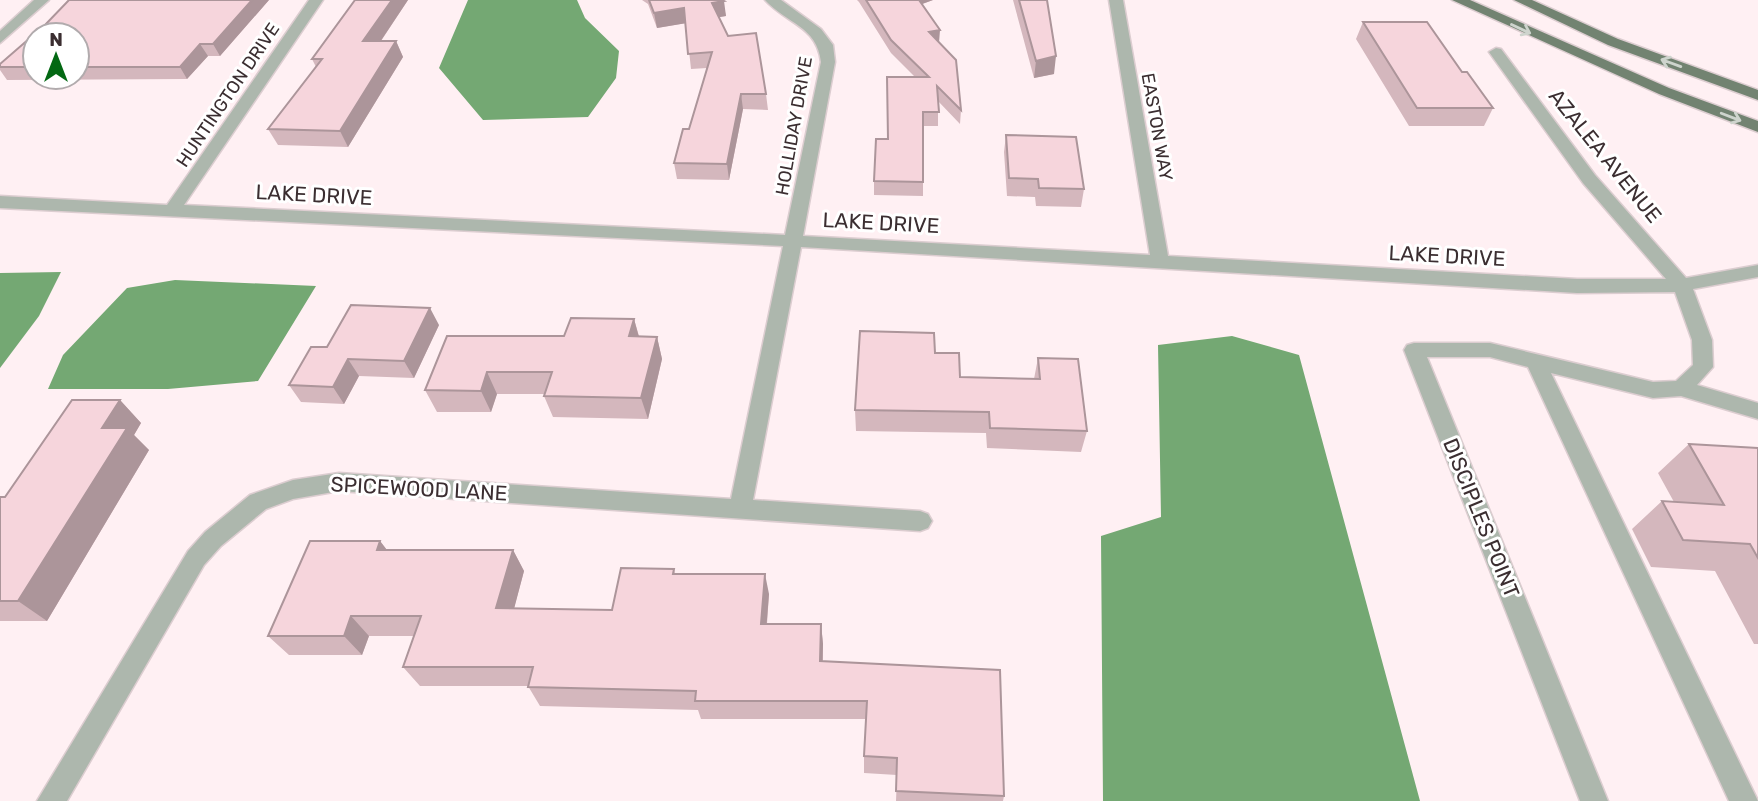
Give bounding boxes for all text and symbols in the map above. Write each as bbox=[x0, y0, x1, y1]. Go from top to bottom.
street label: HUNTINGTON DRIVE bbox=[172, 19, 284, 171]
north arrow bbox=[21, 21, 91, 91]
one-way arrow bbox=[1510, 23, 1531, 36]
text: N bbox=[49, 28, 63, 51]
street label: HOLLIDAY DRIVE bbox=[771, 55, 817, 197]
one-way arrow bbox=[1660, 56, 1682, 68]
street label: EASTON WAY bbox=[1137, 71, 1177, 183]
street label: AZALEA AVENUE bbox=[1544, 84, 1667, 228]
one-way arrow bbox=[1719, 111, 1741, 124]
street label: LAKE DRIVE bbox=[255, 179, 373, 210]
street label: LAKE DRIVE bbox=[822, 207, 940, 238]
street label: LAKE DRIVE bbox=[1388, 240, 1506, 271]
street label: DISCIPLES POINT bbox=[1438, 435, 1525, 601]
street label: SPICEWOOD LANE bbox=[330, 471, 508, 506]

